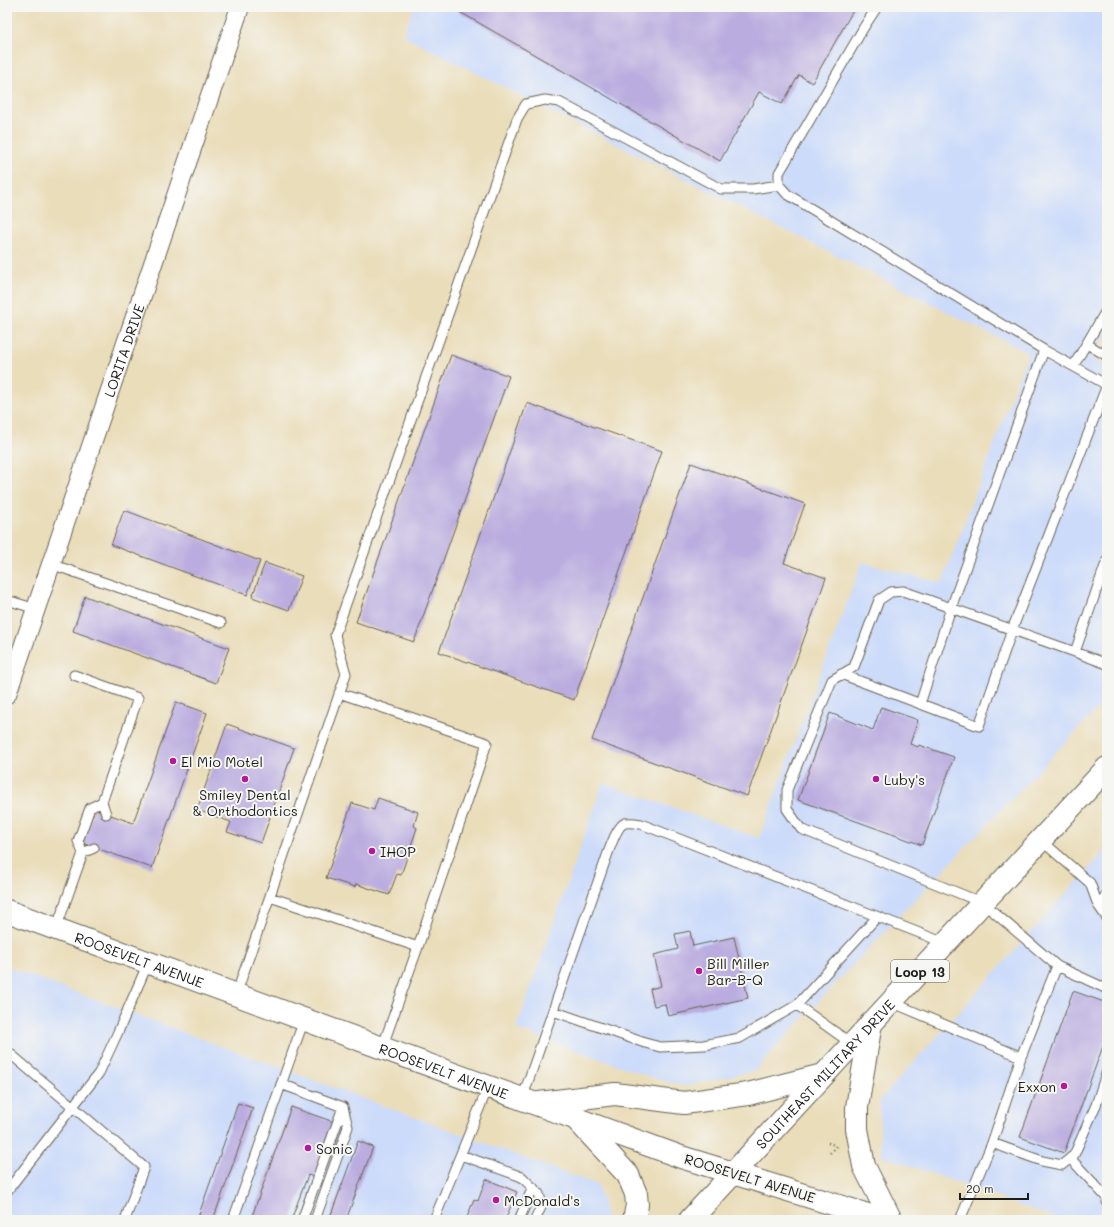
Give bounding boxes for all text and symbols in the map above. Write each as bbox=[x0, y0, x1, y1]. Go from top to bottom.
street label: LORITA DRIVE bbox=[99, 301, 148, 399]
place label: El Mio Motel bbox=[181, 752, 263, 771]
marker: El Mio Motel bbox=[168, 756, 178, 766]
place label: Luby's bbox=[884, 770, 925, 789]
marker: Smiley Dental & Orthodontics bbox=[240, 774, 250, 784]
marker: Luby's bbox=[871, 774, 881, 784]
place label: Smiley Dental & Orthodontics bbox=[192, 785, 298, 820]
place label: IHOP bbox=[380, 842, 416, 861]
marker: IHOP bbox=[367, 846, 377, 856]
street label: ROOSEVELT AVENUE bbox=[72, 927, 207, 992]
place label: Bill Miller Bar-B-Q bbox=[707, 954, 770, 989]
road number: Loop 13 bbox=[891, 960, 949, 982]
marker: Bill Miller Bar-B-Q bbox=[694, 966, 704, 976]
street label: SOUTHEAST MILITARY DRIVE bbox=[751, 995, 899, 1153]
street label: ROOSEVELT AVENUE bbox=[377, 1038, 511, 1103]
place label: Exxon bbox=[1018, 1077, 1056, 1096]
marker: Exxon bbox=[1059, 1081, 1069, 1091]
place label: Sonic bbox=[316, 1139, 352, 1158]
marker: Sonic bbox=[303, 1143, 313, 1153]
street label: ROOSEVELT AVENUE bbox=[682, 1149, 818, 1207]
scale bar bbox=[960, 1175, 1028, 1201]
text: 20 m bbox=[966, 1180, 994, 1196]
place label: McDonald's bbox=[504, 1191, 580, 1210]
marker: McDonald's bbox=[491, 1195, 501, 1205]

